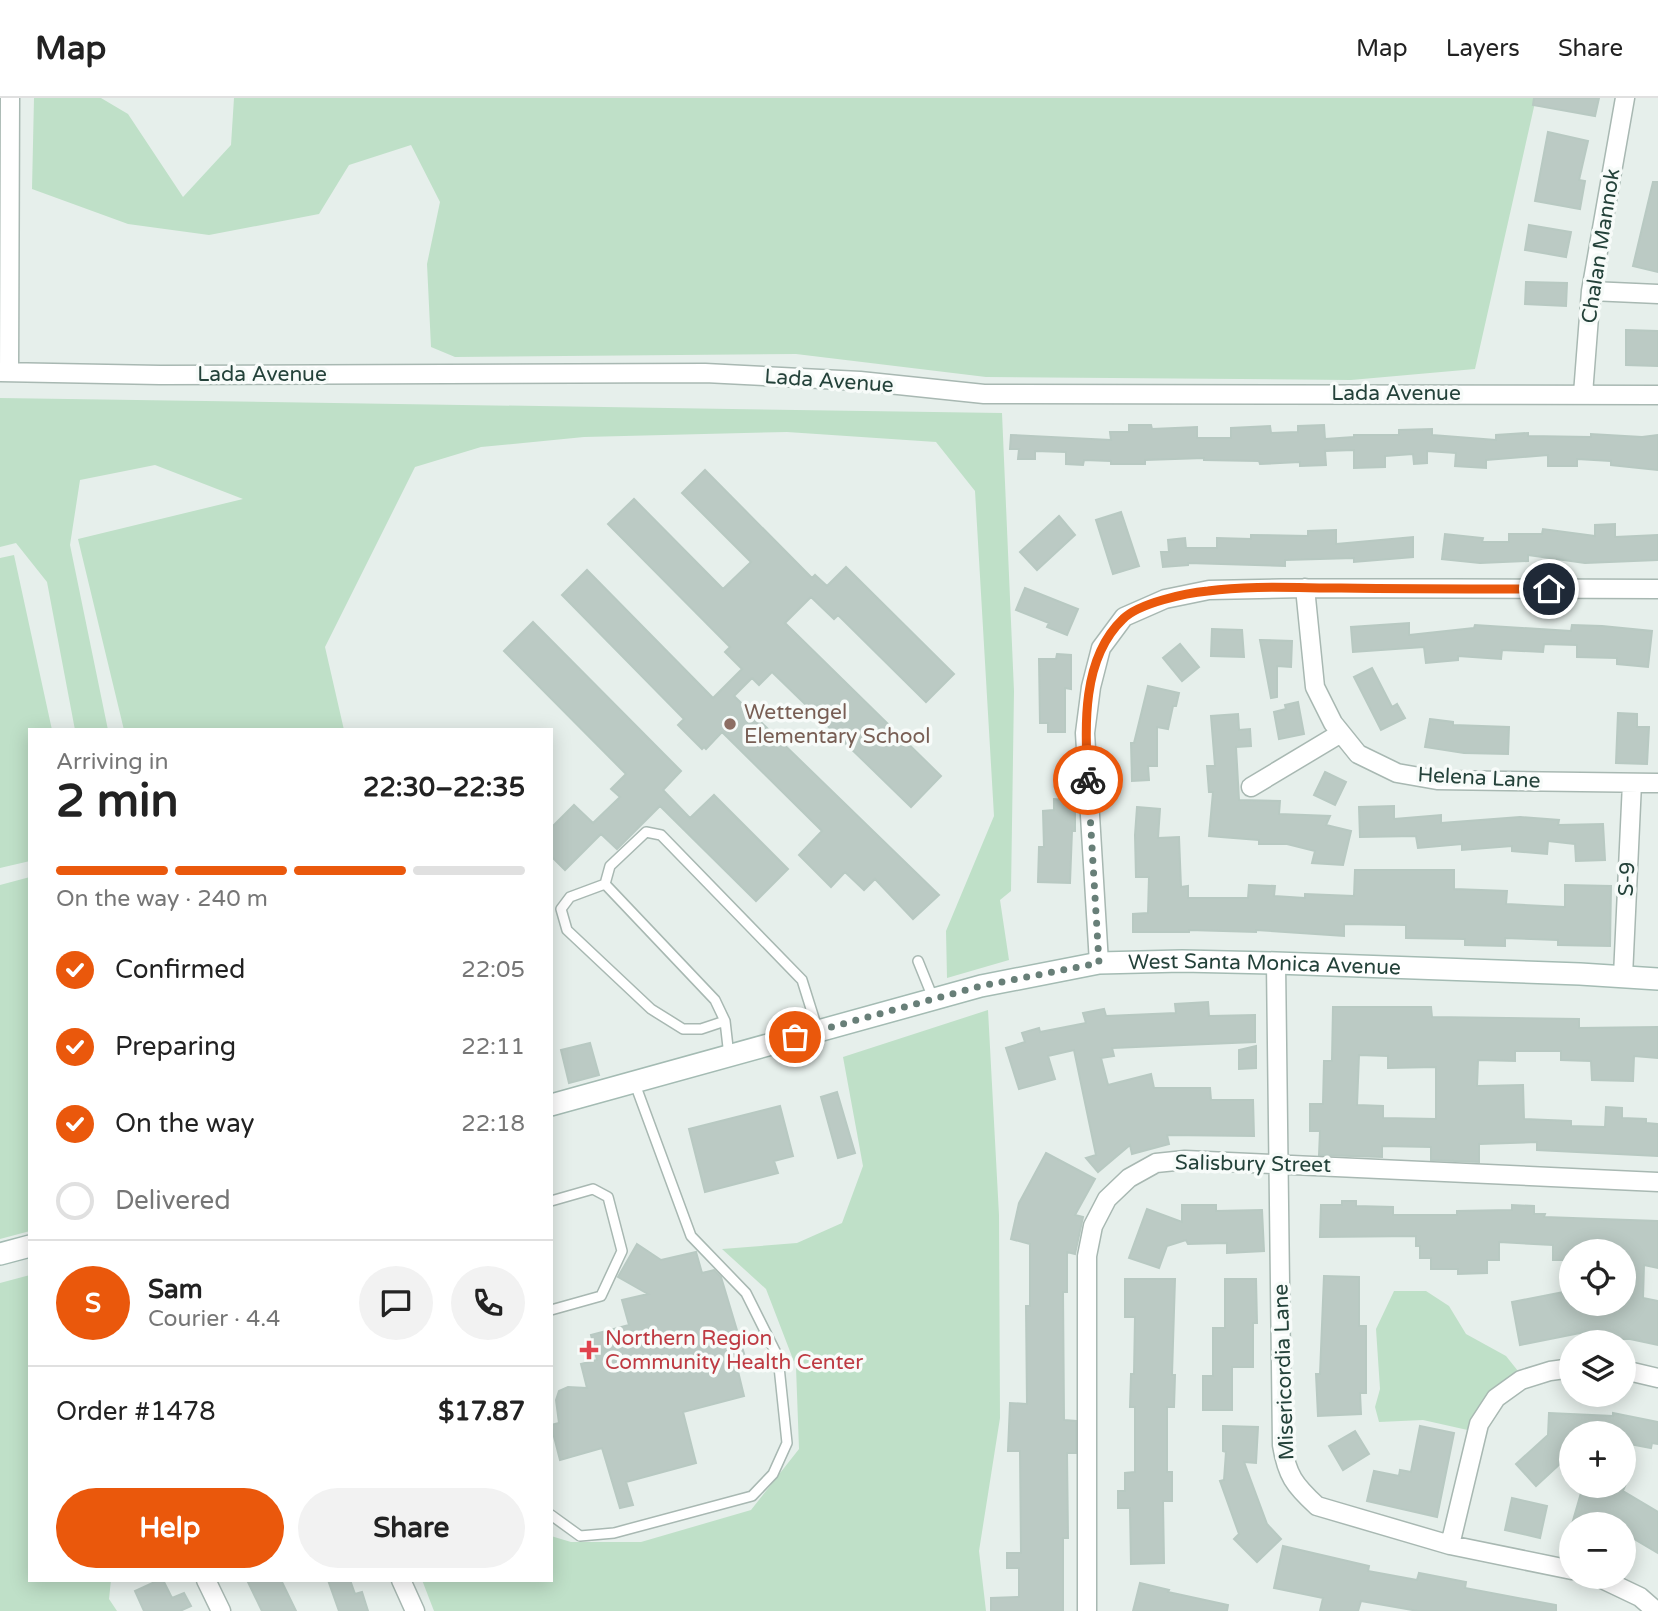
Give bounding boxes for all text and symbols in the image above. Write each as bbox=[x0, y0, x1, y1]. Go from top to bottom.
text: Map bbox=[35, 29, 106, 68]
text: Map bbox=[1356, 34, 1408, 63]
text: Layers bbox=[1446, 34, 1520, 63]
text: Share bbox=[1558, 34, 1623, 63]
street label: Chalan Mannok bbox=[1576, 167, 1626, 325]
street label: Lada Avenue bbox=[197, 362, 327, 387]
street label: Lada Avenue bbox=[763, 364, 895, 398]
street label: Lada Avenue bbox=[1331, 381, 1461, 406]
pin bbox=[1519, 559, 1579, 619]
icon: home bbox=[1530, 570, 1568, 608]
place label: Wettengel Elementary School bbox=[744, 700, 931, 749]
marker: Wettengel Elementary School bbox=[722, 716, 738, 732]
courier bbox=[1053, 745, 1123, 815]
text: Arriving in bbox=[56, 748, 169, 776]
icon: bike bbox=[1069, 761, 1107, 799]
street label: Helena Lane bbox=[1417, 762, 1541, 794]
text: 22:30–22:35 bbox=[363, 772, 525, 803]
text: 2 min bbox=[56, 774, 179, 829]
street label: S-9 bbox=[1614, 861, 1640, 897]
text: On the way · 240 m bbox=[56, 885, 268, 913]
street label: West Santa Monica Avenue bbox=[1128, 948, 1401, 980]
icon: check bbox=[56, 951, 94, 989]
text: Confirmed bbox=[115, 954, 245, 985]
text: 22:05 bbox=[461, 956, 525, 984]
pin bbox=[765, 1007, 825, 1067]
icon: bag bbox=[776, 1018, 814, 1056]
icon: check bbox=[56, 1028, 94, 1066]
text: Preparing bbox=[115, 1031, 236, 1062]
text: 22:11 bbox=[461, 1033, 525, 1061]
icon: check bbox=[56, 1105, 94, 1143]
text: On the way bbox=[115, 1108, 255, 1139]
text: 22:18 bbox=[461, 1110, 525, 1138]
street label: Salisbury Street bbox=[1175, 1150, 1331, 1178]
text: Delivered bbox=[115, 1185, 231, 1216]
map controls bbox=[1559, 1239, 1636, 1589]
button: locate bbox=[1559, 1239, 1636, 1316]
button: chat bbox=[359, 1266, 433, 1340]
button: phone bbox=[451, 1266, 525, 1340]
text: Sam bbox=[148, 1274, 203, 1305]
street label: Misericordia Lane bbox=[1268, 1283, 1300, 1461]
text: S bbox=[85, 1288, 101, 1319]
text: Courier · 4.4 bbox=[148, 1305, 280, 1333]
place label: Northern Region Community Health Center bbox=[605, 1326, 863, 1375]
button: layers bbox=[1559, 1330, 1636, 1407]
marker: Northern Region Community Health Center bbox=[579, 1340, 599, 1360]
text: Order #1478 bbox=[56, 1396, 216, 1427]
text: $17.87 bbox=[438, 1396, 525, 1427]
button: + bbox=[1559, 1421, 1636, 1498]
button: Help bbox=[56, 1488, 284, 1568]
button: Share bbox=[298, 1488, 525, 1568]
button: − bbox=[1559, 1512, 1636, 1589]

